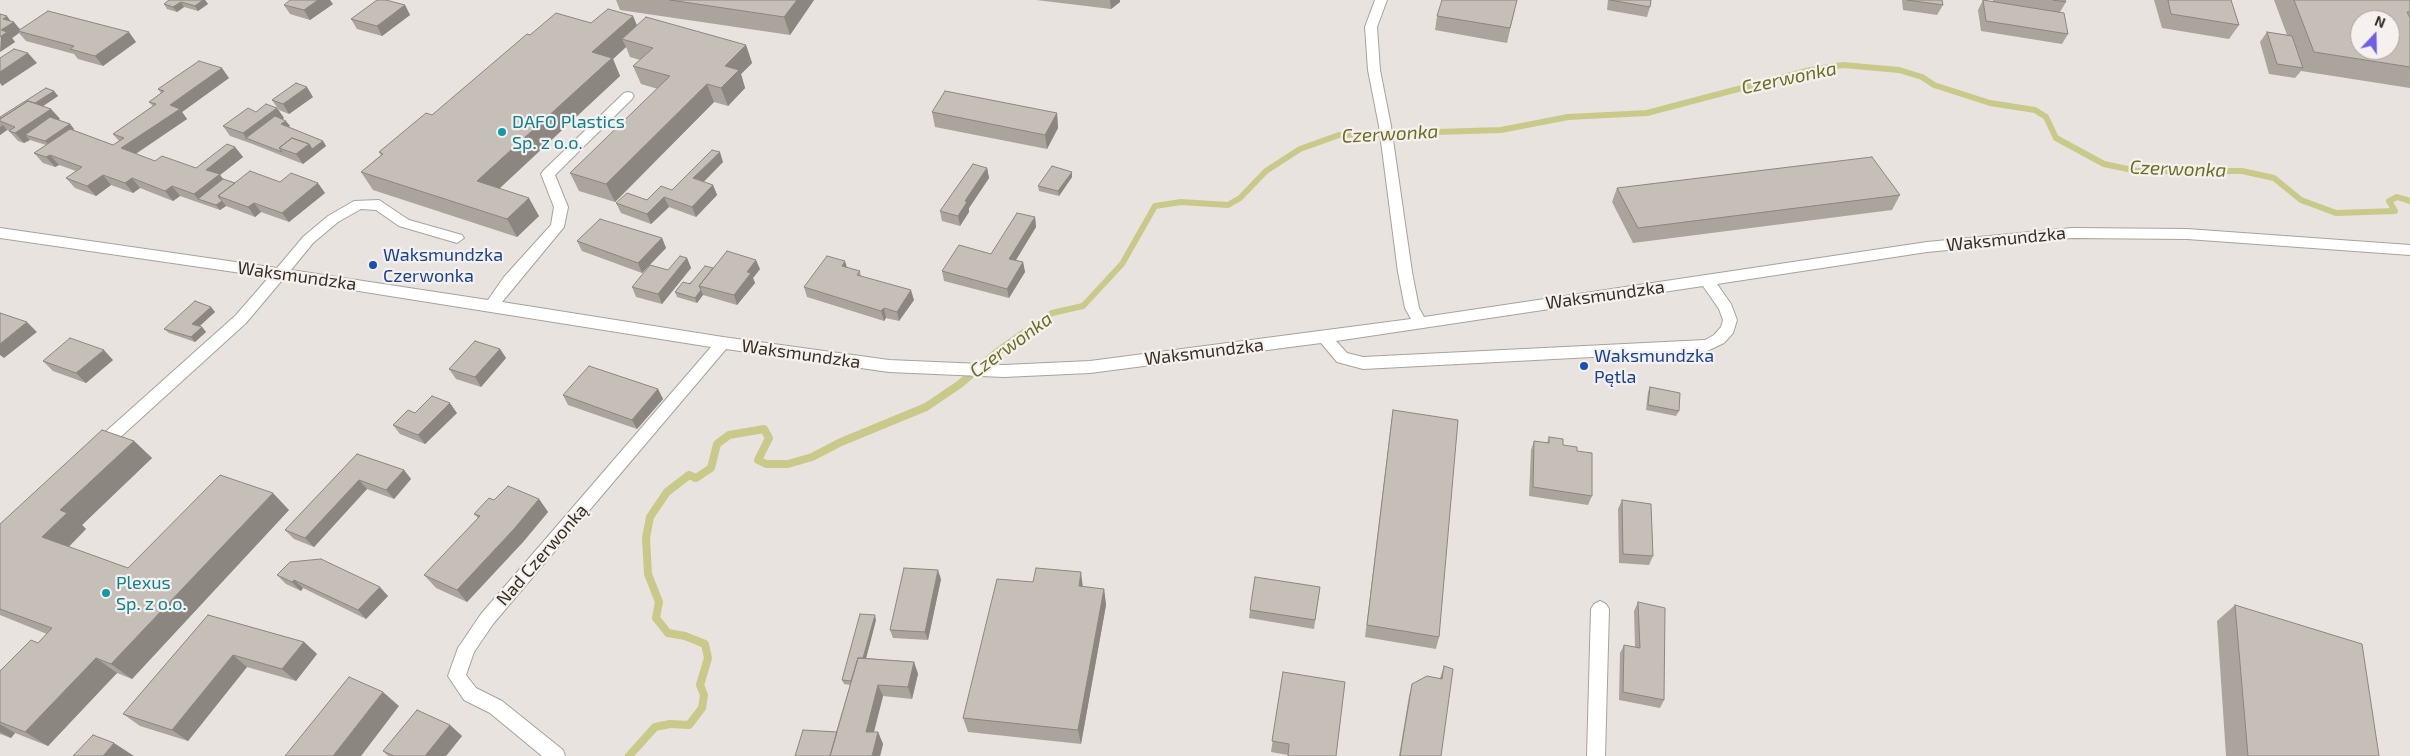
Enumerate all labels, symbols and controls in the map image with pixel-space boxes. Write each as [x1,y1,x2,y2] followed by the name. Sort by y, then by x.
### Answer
[2350,10,2400,60] north arrow
[2372,12,2388,31] text: N
[1739,57,1839,99] water label: Czerwonka
[512,111,625,154] place label: DAFO Plastics Sp. z o.o.
[1341,120,1439,148] water label: Czerwonka
[496,126,508,138] marker: DAFO Plastics Sp. z o.o.
[2129,156,2227,182] water label: Czerwonka
[1945,222,2067,256] street label: Waksmundzka
[383,244,503,286] place label: Waksmundzka Czerwonka
[236,257,358,295] street label: Waksmundzka
[367,259,379,271] marker: Waksmundzka Czerwonka
[1544,276,1666,314] street label: Waksmundzka
[965,307,1057,383] water label: Czerwonka
[1143,334,1265,370] street label: Waksmundzka
[740,335,862,373] street label: Waksmundzka
[1594,345,1714,388] place label: Waksmundzka Pętla
[1578,360,1590,372] marker: Waksmundzka Pętla
[492,500,592,610] street label: Nad Czerwonką
[116,572,187,614] place label: Plexus Sp. z o.o.
[100,587,112,599] marker: Plexus Sp. z o.o.

